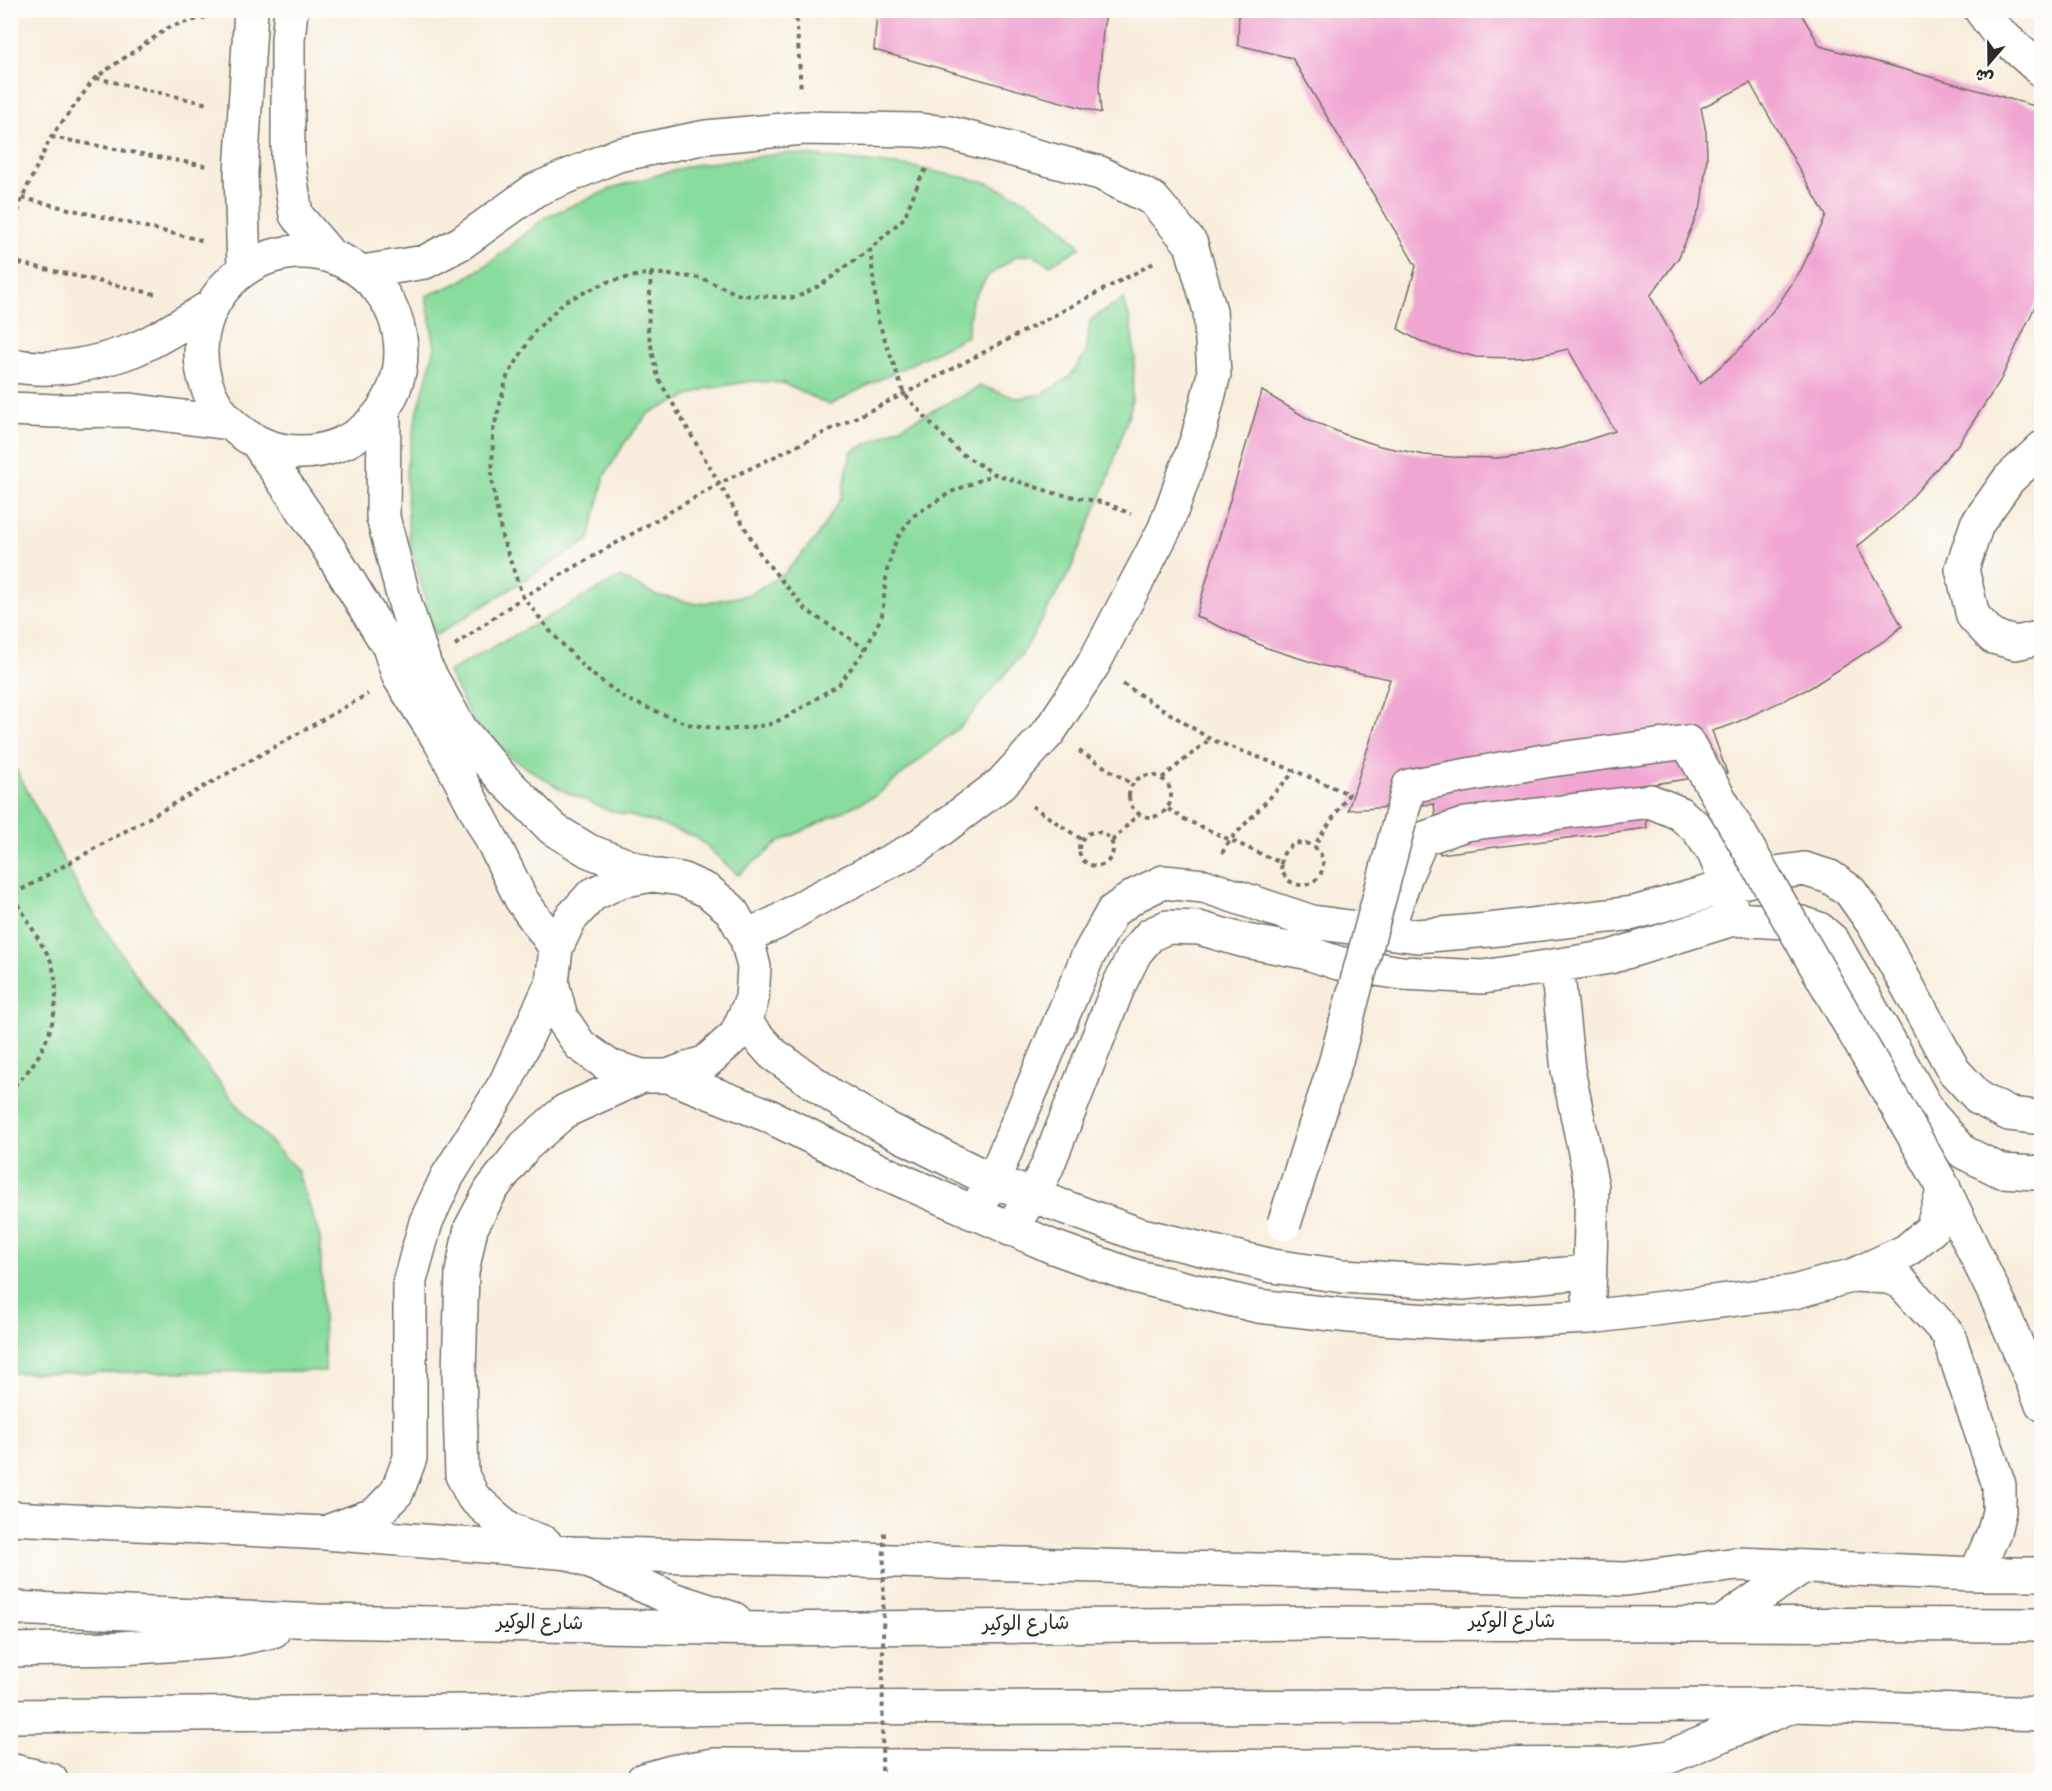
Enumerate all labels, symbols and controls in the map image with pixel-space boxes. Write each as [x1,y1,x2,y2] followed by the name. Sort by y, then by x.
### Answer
[1959,33,2019,93] north arrow
[1974,62,1997,86] text: ش
[1467,1611,1555,1635] street label: شارع الوكير
[494,1612,584,1637] street label: شارع الوكير
[980,1613,1070,1638] street label: شارع الوكير

